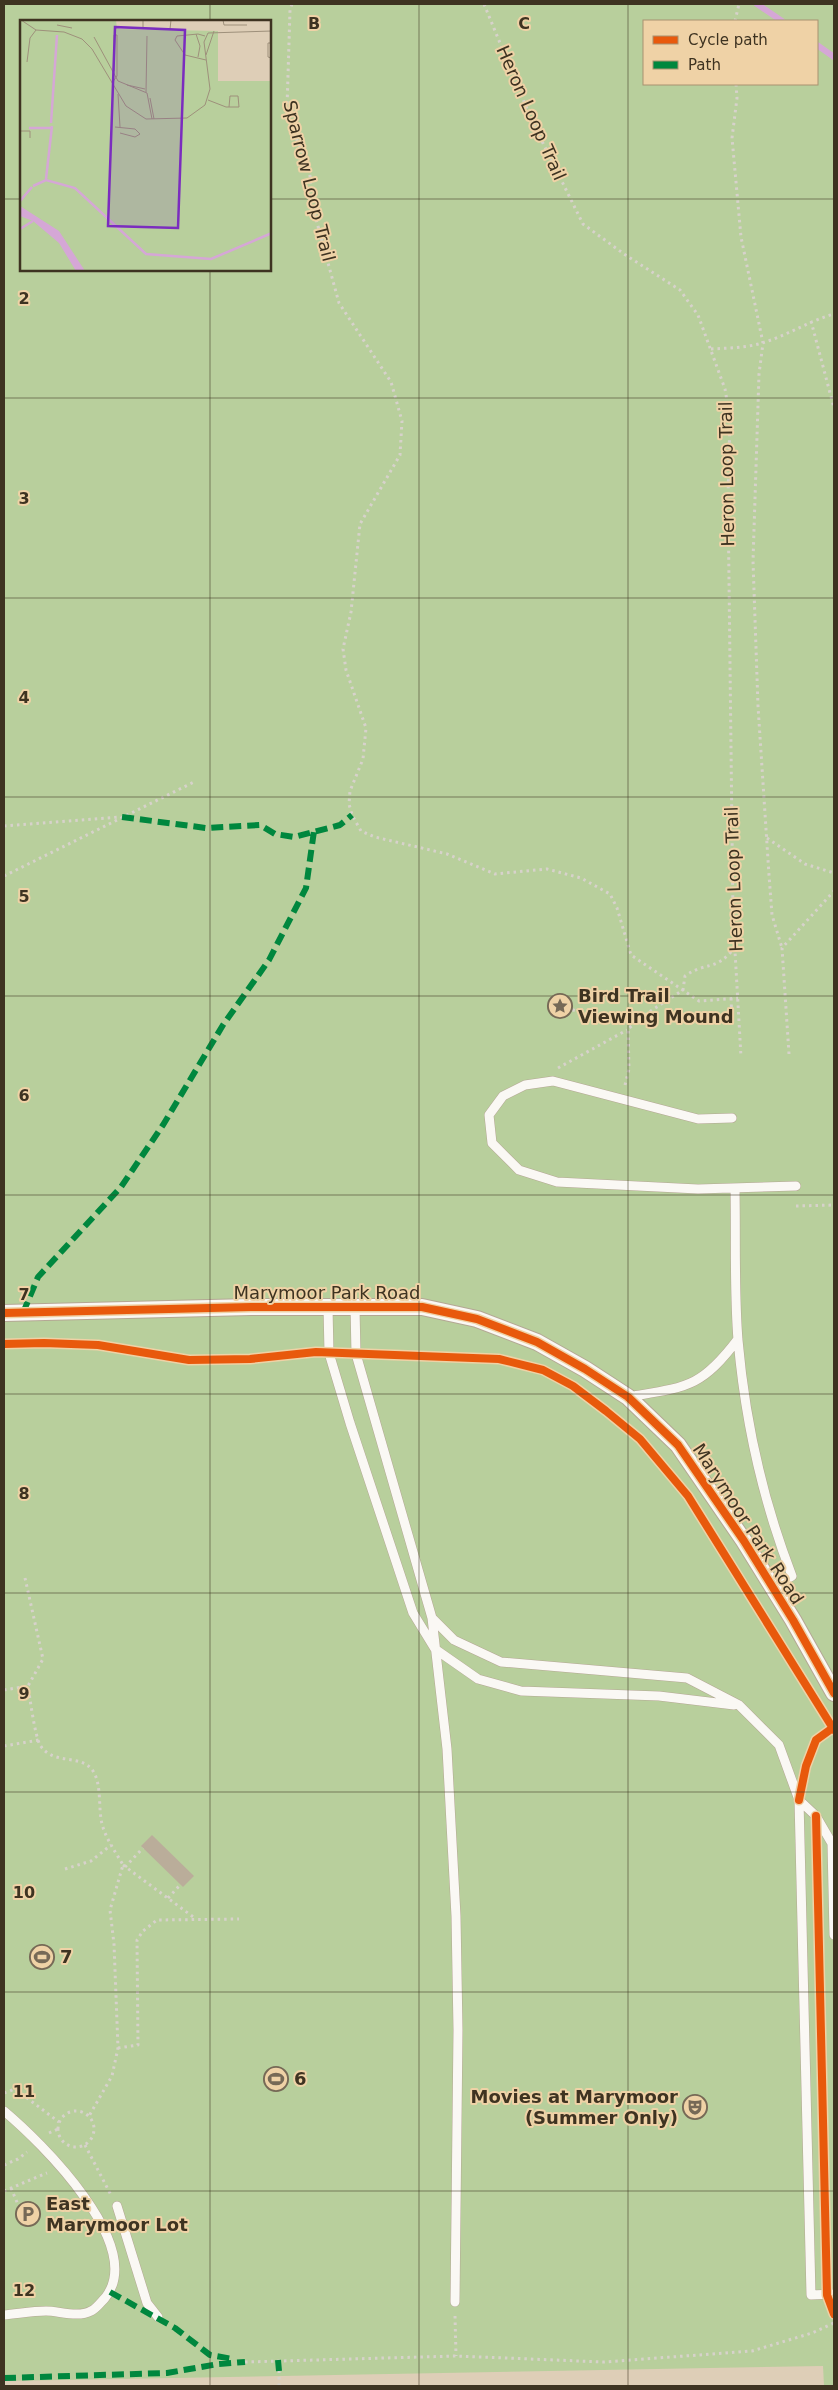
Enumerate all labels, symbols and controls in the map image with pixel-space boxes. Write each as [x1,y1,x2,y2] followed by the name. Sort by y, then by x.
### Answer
[308,14,320,33] text: B
[518,14,530,33] text: C
[20,20,271,271] inset map
[643,20,818,85] legend
[688,31,768,49] text: Cycle path
[492,42,571,183] street label: Heron Loop Trail
[688,56,721,74] text: Path
[279,98,340,264] street label: Sparrow Loop Trail
[18,289,30,308] text: 2
[715,401,738,547] street label: Heron Loop Trail
[18,489,30,508] text: 3
[18,688,30,707] text: 4
[720,806,747,952] street label: Heron Loop Trail
[18,887,30,906] text: 5
[578,985,734,1027] place label: Bird Trail Viewing Mound
[547,993,573,1019] place icon: Bird Trail Viewing Mound
[18,1086,30,1105] text: 6
[233,1282,421,1303] street label: Marymoor Park Road
[18,1285,30,1304] text: 7
[689,1440,808,1608] street label: Marymoor Park Road
[18,1484,30,1503] text: 8
[18,1684,30,1703] text: 9
[13,1883,35,1902] text: 10
[29,1944,55,1970] sports icon: 7
[60,1946,73,1967] place label: 7
[263,2066,289,2092] sports icon: 6
[294,2068,307,2089] place label: 6
[13,2082,35,2101] text: 11
[471,2086,678,2128] place label: Movies at Marymoor (Summer Only)
[682,2094,708,2120] theatre icon: Movies at Marymoor (Summer Only)
[46,2193,188,2235] place label: East Marymoor Lot
[15,2201,41,2227] parking icon: East Marymoor Lot
[13,2281,35,2300] text: 12

